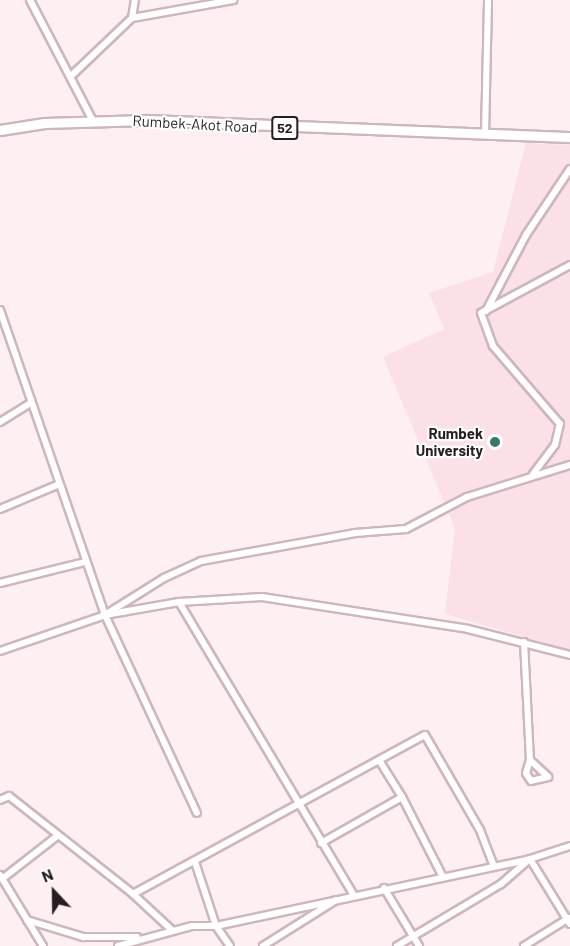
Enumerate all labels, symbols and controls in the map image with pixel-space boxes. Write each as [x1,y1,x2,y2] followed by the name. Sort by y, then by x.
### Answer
[132,112,258,136] street label: Rumbek-Akot Road
[270,117,300,139] road number: 52
[416,424,483,459] place label: Rumbek University
[488,435,502,449] marker: Rumbek University
[24,862,84,922] north arrow
[39,864,56,886] text: N

